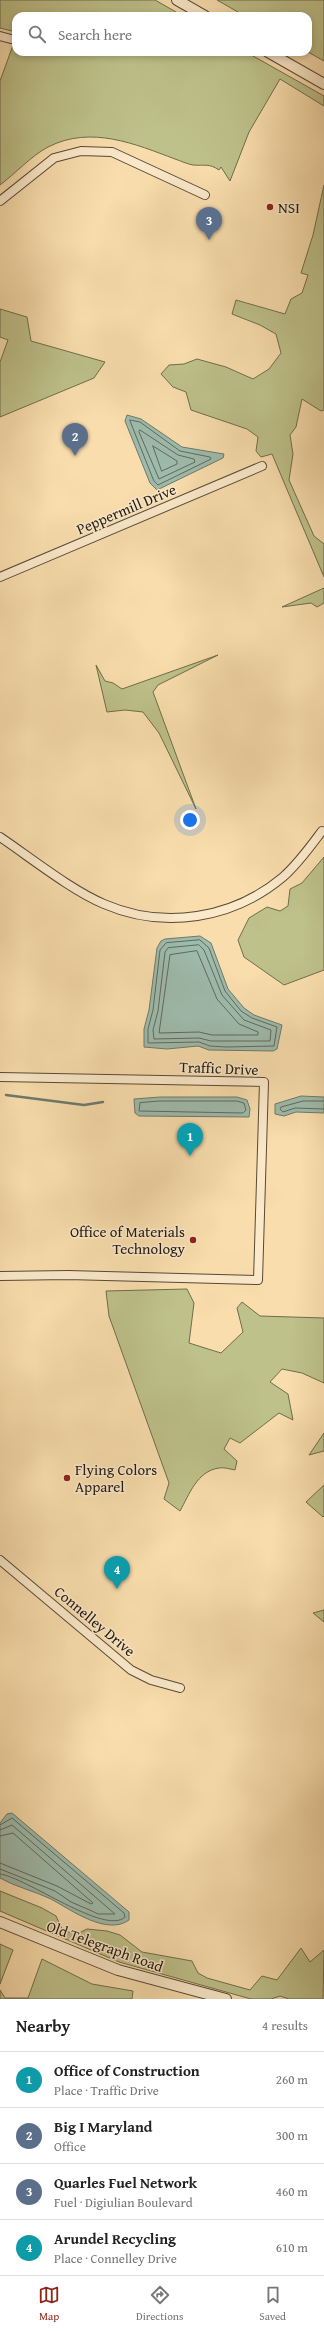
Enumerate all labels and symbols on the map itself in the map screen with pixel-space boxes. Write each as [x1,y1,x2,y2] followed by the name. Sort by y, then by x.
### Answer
[278,197,300,218] place label: NSI
[265,202,275,212] marker: NSI
[196,207,222,240] pin: 3
[62,423,88,456] pin: 2
[73,479,179,539] street label: Peppermill Drive
[180,810,200,830] your location
[179,1056,259,1080] street label: Traffic Drive
[177,1123,203,1156] pin: 1
[70,1221,186,1259] place label: Office of Materials Technology
[188,1235,198,1245] marker: Office of Materials Technology
[75,1459,157,1497] place label: Flying Colors Apparel
[62,1473,72,1483] marker: Flying Colors Apparel
[104,1556,130,1589] pin: 4
[50,1581,140,1661] street label: Connelley Drive
[44,1915,166,1977] street label: Old Telegraph Road

